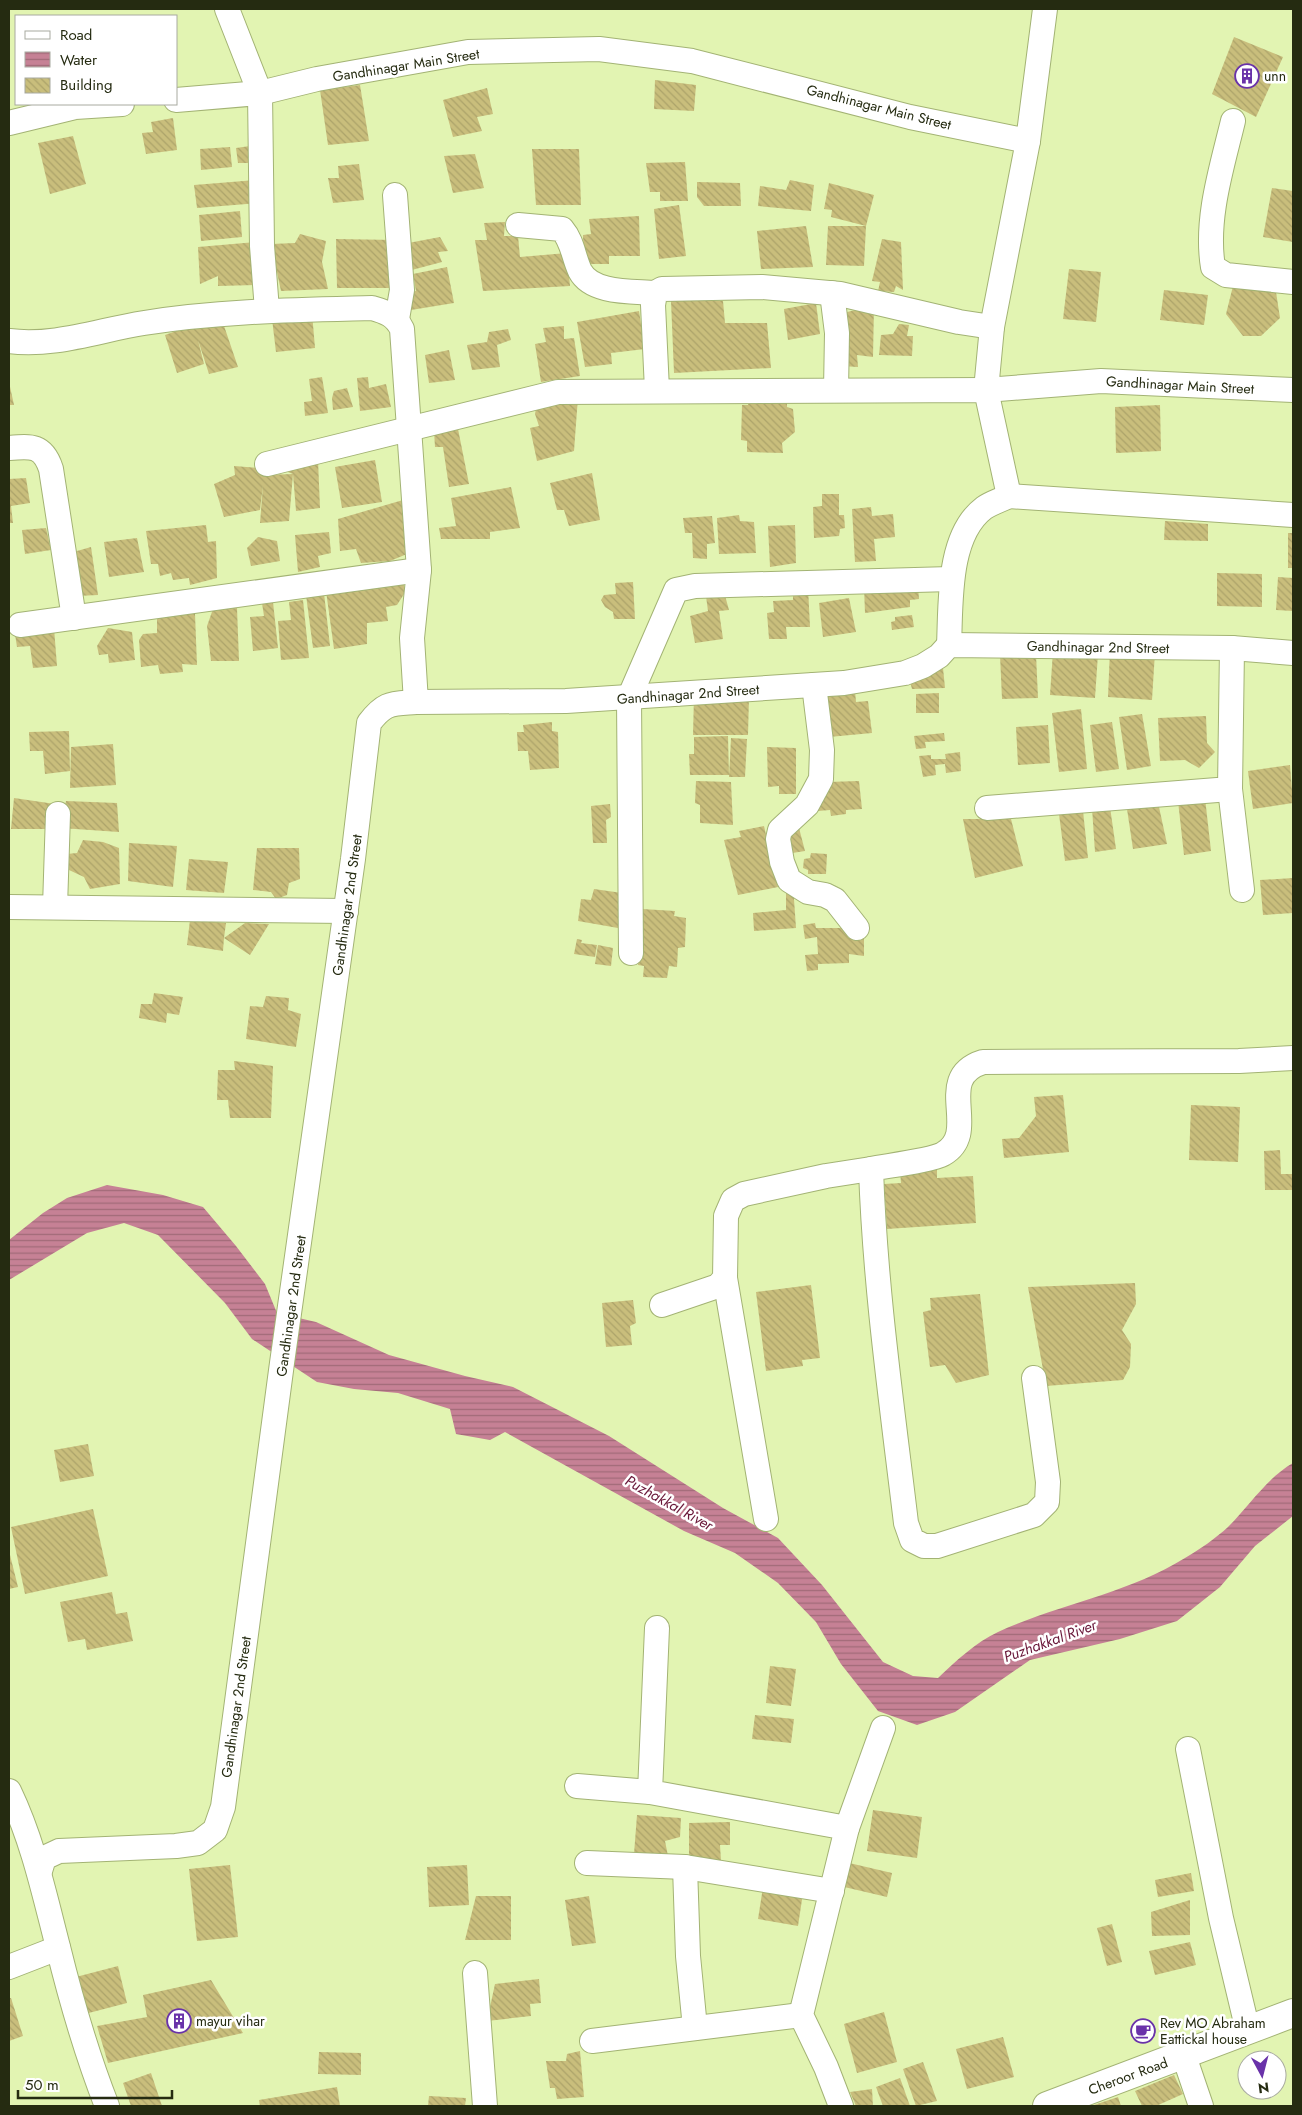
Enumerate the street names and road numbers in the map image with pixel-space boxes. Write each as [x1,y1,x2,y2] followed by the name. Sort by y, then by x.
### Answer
[331,43,481,86] street label: Gandhinagar Main Street
[805,79,954,135] street label: Gandhinagar Main Street
[1105,371,1255,399] street label: Gandhinagar Main Street
[1027,636,1170,658] street label: Gandhinagar 2nd Street
[616,679,760,709] street label: Gandhinagar 2nd Street
[327,832,367,977] street label: Gandhinagar 2nd Street
[271,1233,311,1378] street label: Gandhinagar 2nd Street
[216,1634,256,1779] street label: Gandhinagar 2nd Street
[1085,2052,1171,2100] street label: Cheroor Road

